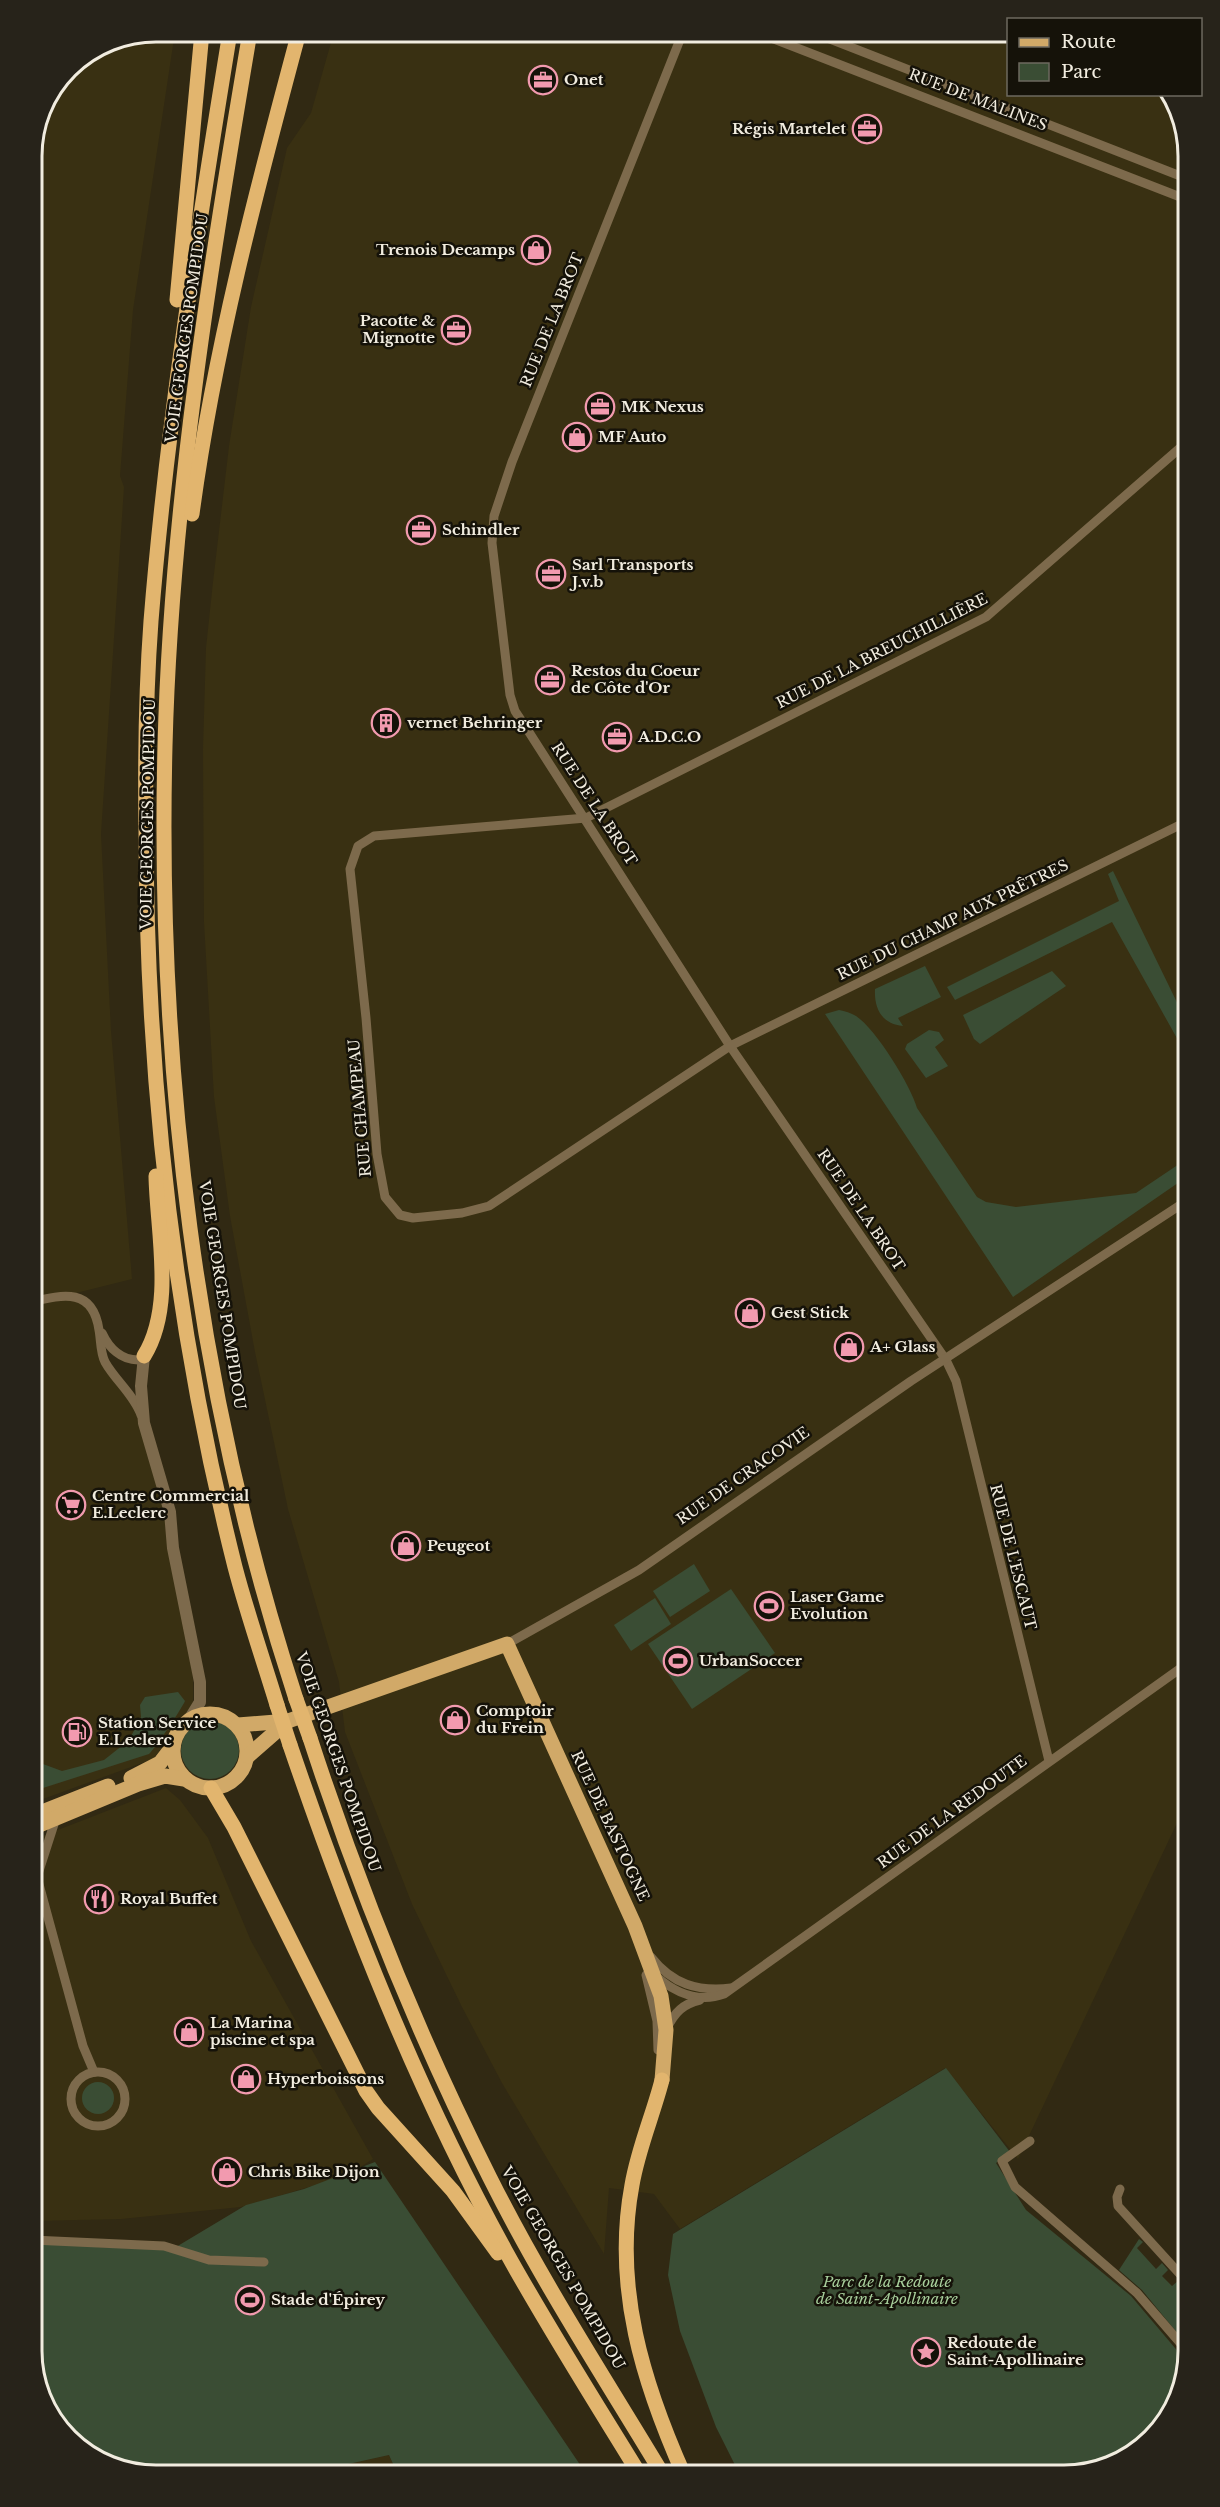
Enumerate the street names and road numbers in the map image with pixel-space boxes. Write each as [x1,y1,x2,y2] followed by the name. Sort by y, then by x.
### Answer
[906,64,1050,135] street label: RUE DE MALINES
[161,212,212,445] street label: VOIE GEORGES POMPIDOU
[516,250,587,390] street label: RUE DE LA BROT
[773,589,991,712] street label: RUE DE LA BREUCHILLIÈRE
[136,698,159,931] street label: VOIE GEORGES POMPIDOU
[547,739,641,869] street label: RUE DE LA BROT
[834,855,1072,984] street label: RUE DU CHAMP AUX PRÊTRES
[344,1038,375,1178] street label: RUE CHAMPEAU
[814,1145,909,1274] street label: RUE DE LA BROT
[195,1178,250,1411] street label: VOIE GEORGES POMPIDOU
[673,1423,813,1529] street label: RUE DE CRACOVIE
[986,1482,1041,1632] street label: RUE DE L'ESCAUT
[291,1648,385,1874] street label: VOIE GEORGES POMPIDOU
[567,1747,654,1904] street label: RUE DE BASTOGNE
[873,1751,1030,1872] street label: RUE DE LA REDOUTE
[497,2162,630,2373] street label: VOIE GEORGES POMPIDOU

